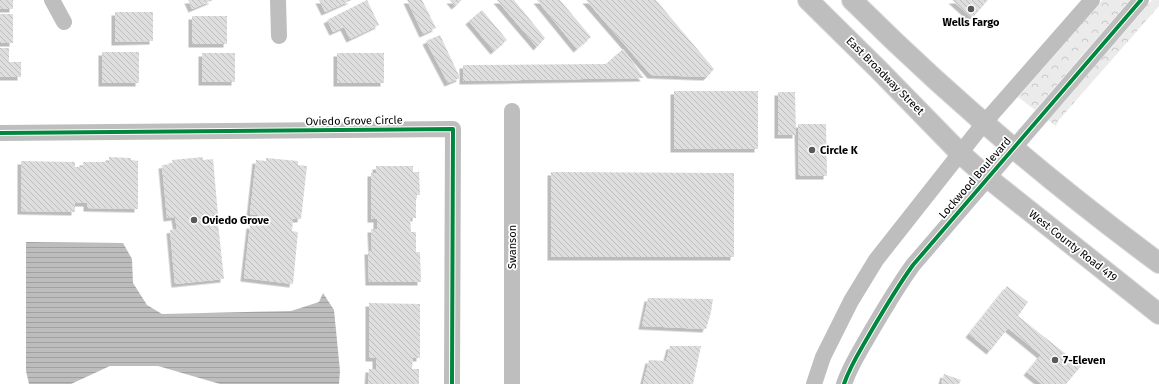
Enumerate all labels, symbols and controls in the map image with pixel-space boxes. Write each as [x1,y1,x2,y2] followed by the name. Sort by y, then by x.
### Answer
[966,4,976,14] marker: Wells Fargo
[943,16,1000,29] place label: Wells Fargo
[843,34,927,118] street label: East Broadway Street
[305,114,403,128] street label: Oviedo Grove Circle
[936,135,1014,221] street label: Lockwood Boulevard
[820,144,859,157] place label: Circle K
[807,145,817,155] marker: Circle K
[1026,207,1120,285] street label: West County Road 419
[202,214,269,227] place label: Oviedo Grove
[189,215,199,225] marker: Oviedo Grove
[506,225,519,269] street label: Swanson
[1063,354,1105,367] place label: 7-Eleven
[1050,355,1060,365] marker: 7-Eleven

